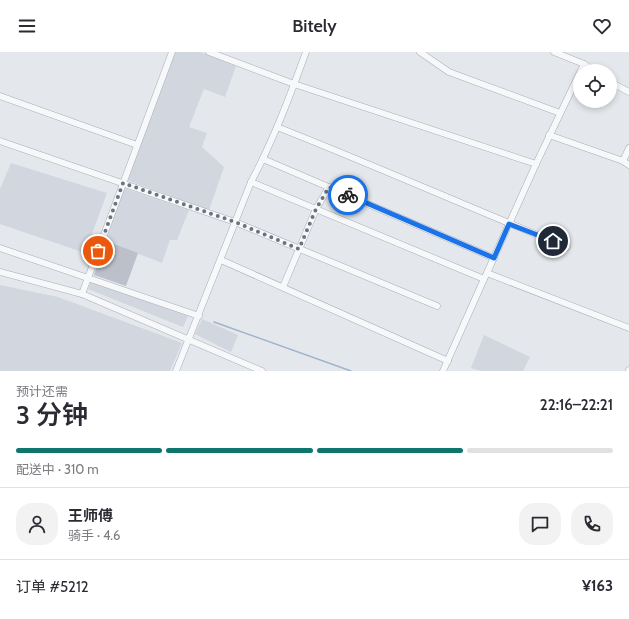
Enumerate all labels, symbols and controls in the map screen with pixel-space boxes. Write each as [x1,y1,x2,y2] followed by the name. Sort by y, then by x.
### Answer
[16,15,38,37] icon: menu
[292,15,337,37] text: Bitely
[591,15,613,37] icon: heart
[573,64,617,108] map controls
[573,64,617,108] button: locate
[328,175,368,215] courier
[337,184,359,206] icon: bike
[536,224,570,258] pin
[542,230,564,252] icon: home
[81,234,115,268] pin
[87,240,109,262] icon: bag
[16,383,68,399] text: 预计还需
[540,396,613,414] text: 22:16–22:21
[16,399,88,431] text: 3 分钟
[16,461,99,477] text: 配送中 · 310 m
[16,503,58,545] button: person
[519,503,561,545] button: chat
[571,503,613,545] button: phone
[68,507,113,525] text: 王师傅
[68,527,120,543] text: 骑手 · 4.6
[582,577,613,595] text: ¥163
[16,578,89,596] text: 订单 #5212

